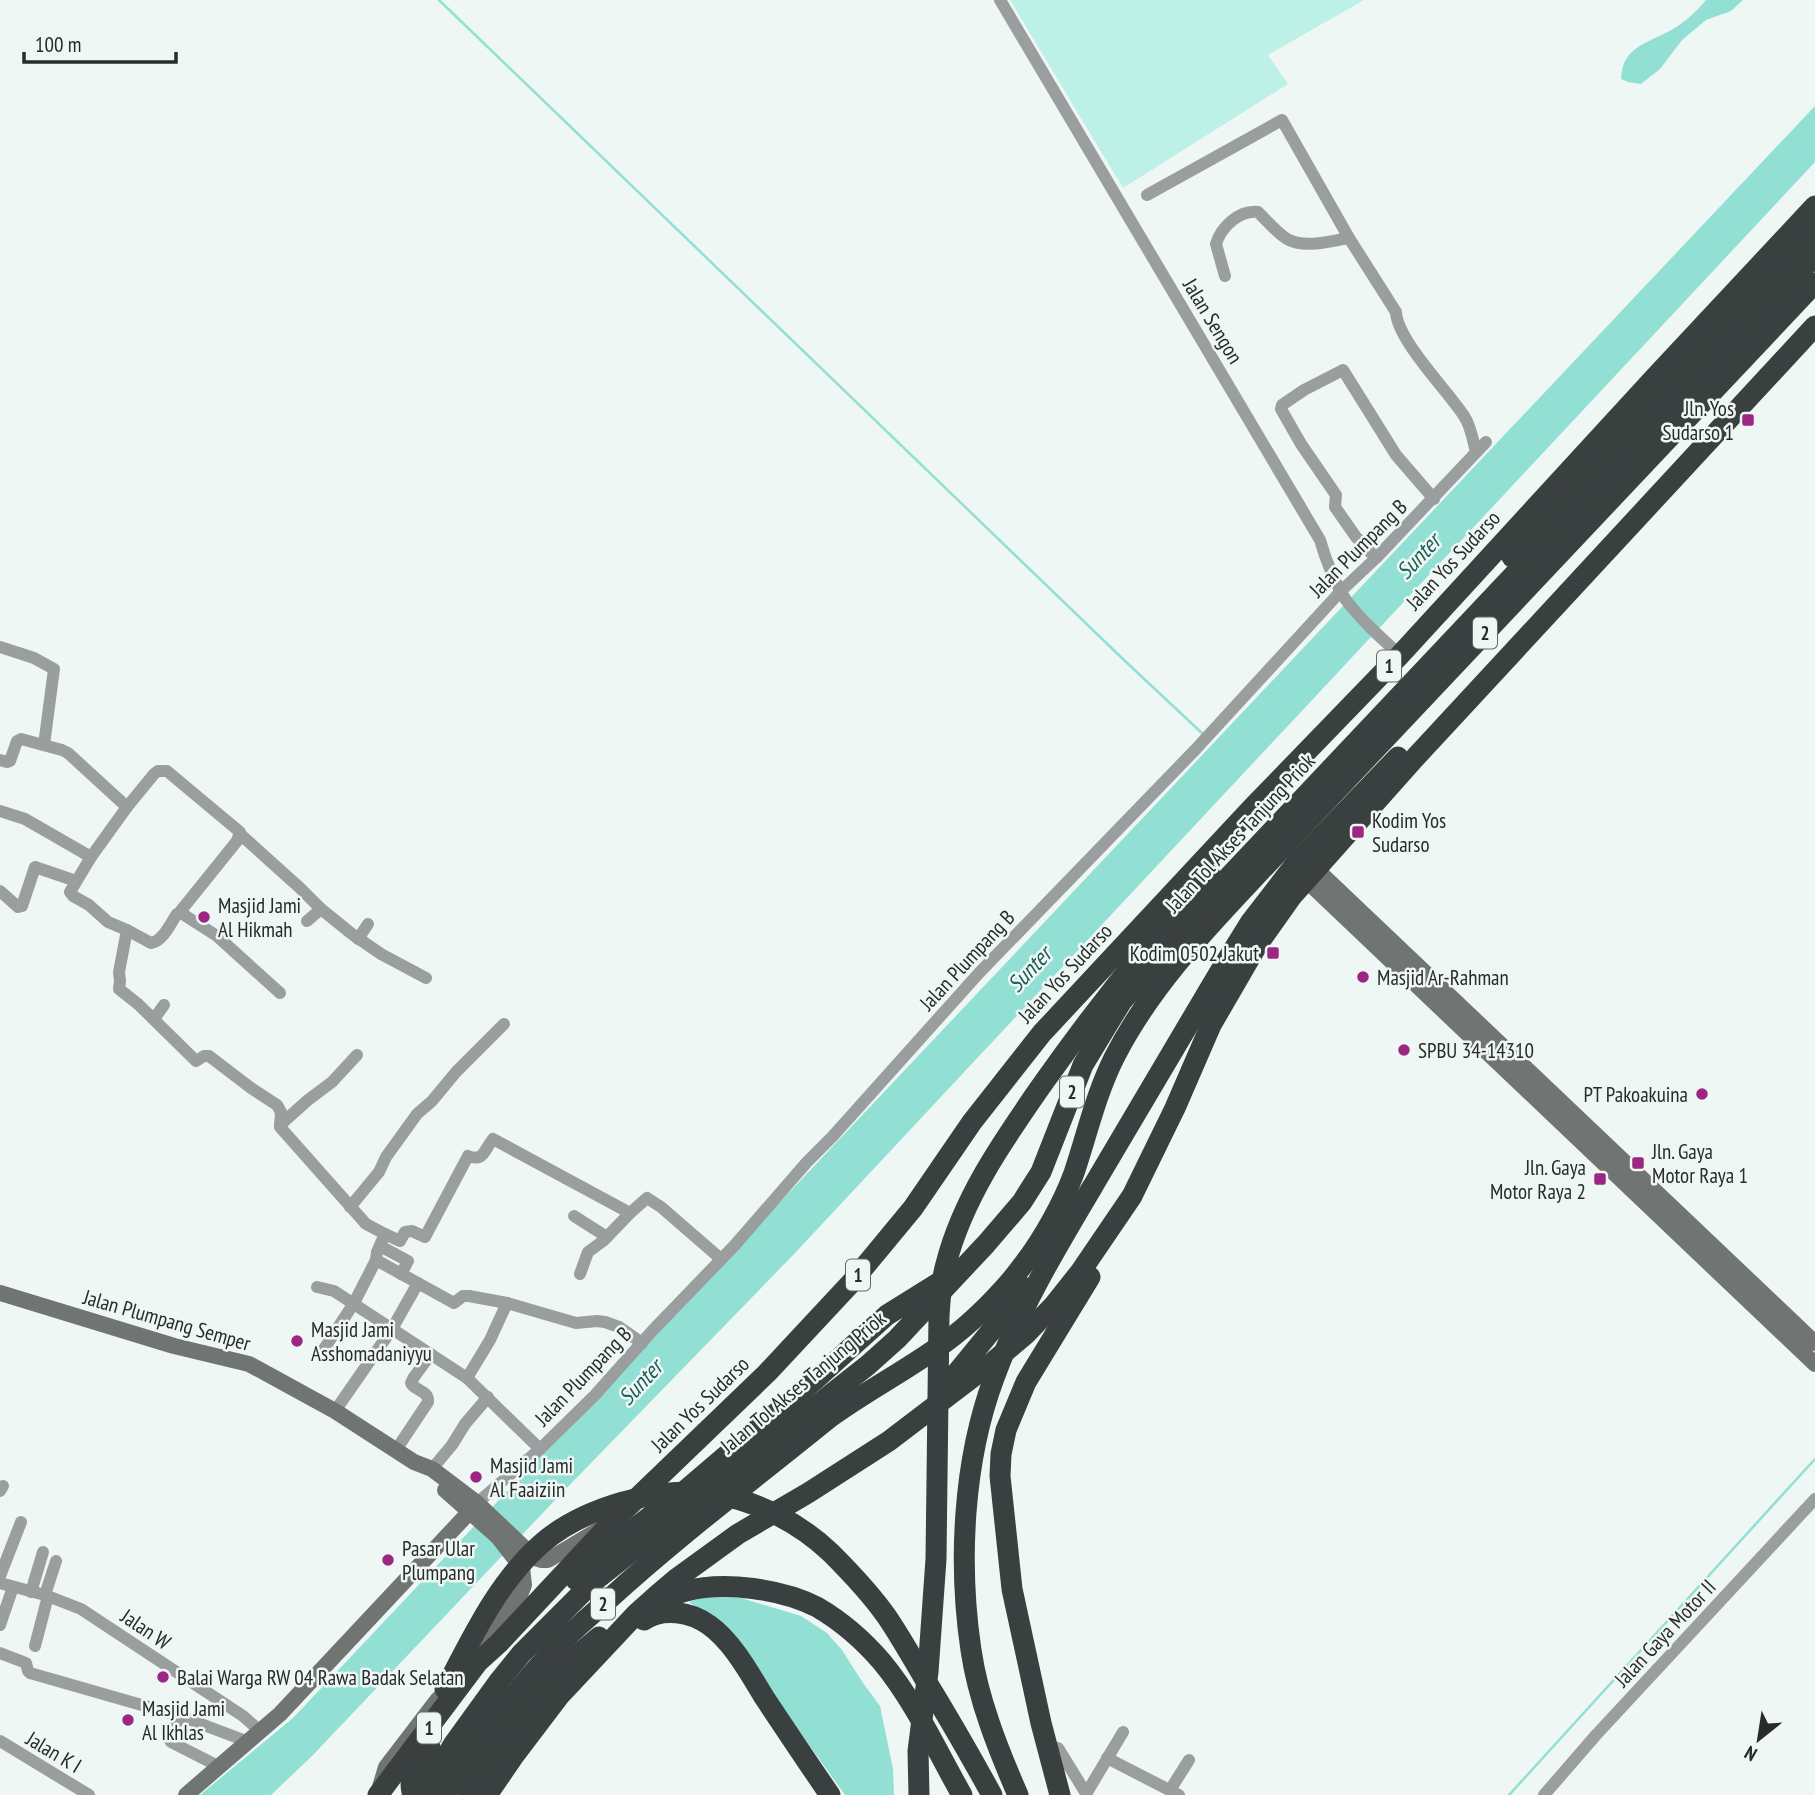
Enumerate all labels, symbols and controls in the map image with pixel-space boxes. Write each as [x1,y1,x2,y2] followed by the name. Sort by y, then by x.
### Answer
[24,21,177,65] scale bar
[35,31,81,58] text: 100 m
[1177,273,1249,369] street label: Jalan Sengon
[1663,395,1734,446] place label: Jln. Yos Sudarso 1
[1740,412,1756,428] marker: Jln. Yos Sudarso 1
[1303,493,1413,603] street label: Jalan Plumpang B
[1399,505,1506,616] street label: Jalan Yos Sudarso
[1390,524,1449,585] water label: Sunter
[1473,618,1497,648] road number: 2
[1377,650,1401,681] road number: 1
[1159,748,1321,919] street label: Jalan Tol Akses Tanjung Priok
[1372,807,1446,858] place label: Kodim Yos Sudarso
[1350,824,1366,840] marker: Kodim Yos Sudarso
[218,892,301,943] place label: Masjid Jami Al Hikmah
[913,904,1020,1017] street label: Jalan Plumpang B
[196,909,212,925] marker: Masjid Jami Al Hikmah
[1011,918,1118,1029] street label: Jalan Yos Sudarso
[1001,937,1060,998] water label: Sunter
[1130,940,1259,967] place label: Kodim 0502 Jakut
[1265,945,1281,961] marker: Kodim 0502 Jakut
[1377,964,1509,991] place label: Masjid Ar-Rahman
[1355,969,1371,985] marker: Masjid Ar-Rahman
[1418,1037,1534,1064] place label: SPBU 34-14310
[1396,1042,1412,1058] marker: SPBU 34-14310
[1060,1076,1084,1108] road number: 2
[1583,1081,1688,1108] place label: PT Pakoakuina
[1694,1086,1710,1102] marker: PT Pakoakuina
[1651,1138,1748,1189] place label: Jln. Gaya Motor Raya 1
[1490,1154,1586,1205] place label: Jln. Gaya Motor Raya 2
[1630,1155,1646,1171] marker: Jln. Gaya Motor Raya 1
[1592,1171,1608,1187] marker: Jln. Gaya Motor Raya 2
[846,1260,870,1290] road number: 1
[79,1283,254,1357] street label: Jalan Plumpang Semper
[714,1305,891,1460] street label: Jalan Tol Akses Tanjung Priok
[311,1316,432,1367] place label: Masjid Jami Asshomadaniyyu
[528,1321,637,1432] street label: Jalan Plumpang B
[289,1333,305,1349] marker: Masjid Jami Asshomadaniyyu
[612,1350,671,1411] water label: Sunter
[645,1350,755,1458] street label: Jalan Yos Sudarso
[490,1452,573,1503] place label: Masjid Jami Al Faaiziin
[468,1469,484,1485] marker: Masjid Jami Al Faaiziin
[402,1535,475,1586] place label: Pasar Ular Plumpang
[380,1552,396,1568] marker: Pasar Ular Plumpang
[1608,1574,1722,1693] street label: Jalan Gaya Motor II
[591,1588,615,1620] road number: 2
[115,1602,176,1655] street label: Jalan W
[177,1664,464,1691] place label: Balai Warga RW 04 Rawa Badak Selatan
[155,1669,171,1685] marker: Balai Warga RW 04 Rawa Badak Selatan
[142,1695,225,1746] place label: Masjid Jami Al Ikhlas
[1724,1704,1794,1774] north arrow
[120,1712,136,1728] marker: Masjid Jami Al Ikhlas
[417,1712,441,1744] road number: 1
[21,1725,87,1779] street label: Jalan K I
[1740,1741,1761,1767] text: N

